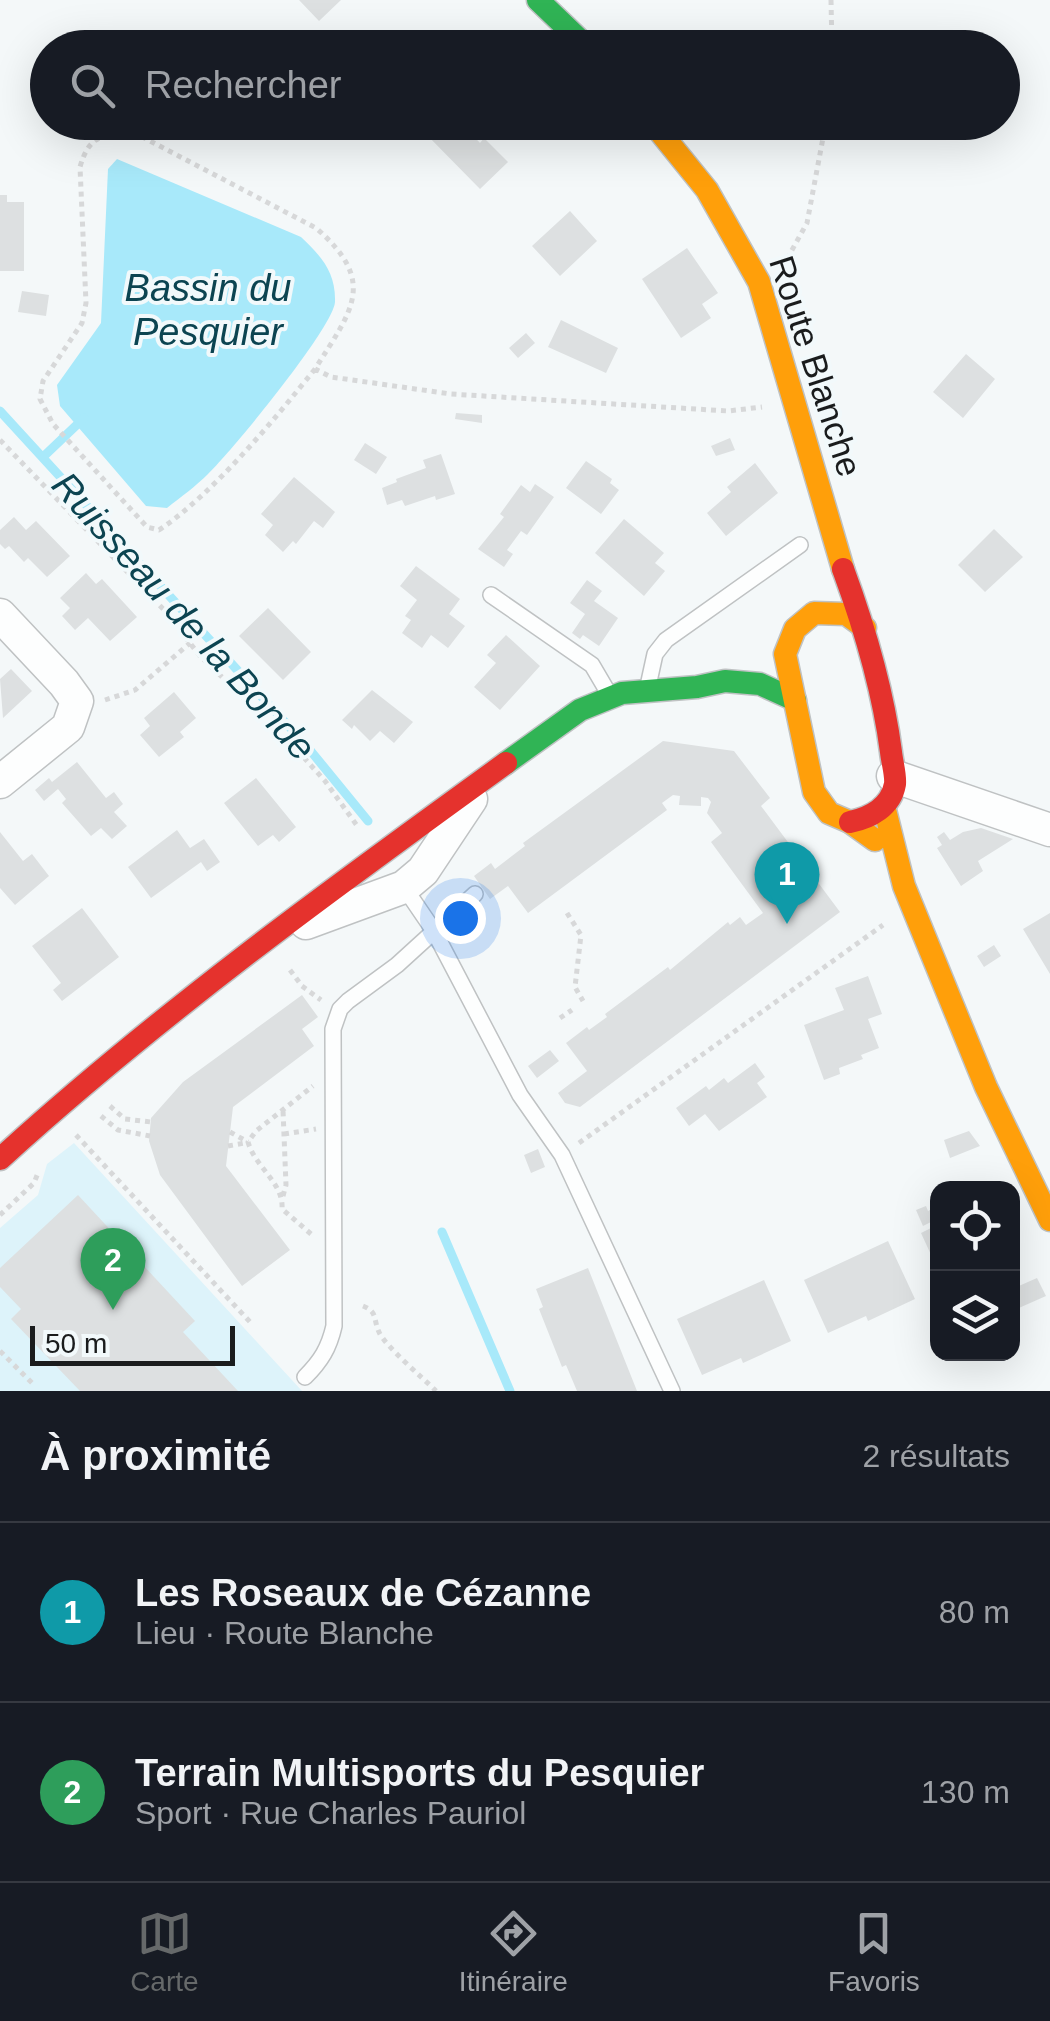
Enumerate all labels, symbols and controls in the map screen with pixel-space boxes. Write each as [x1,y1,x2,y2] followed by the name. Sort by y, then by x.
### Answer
[30,30,1020,140] search box
[65,58,120,113] icon: search
[145,64,341,106] text: Rechercher
[762,251,870,481] street label: Route Blanche
[125,267,291,353] water label: Bassin du Pesquier
[44,464,324,768] water label: Ruisseau de la Bonde
[754,842,820,924] pin: 1
[435,893,486,944] your location
[930,1181,1020,1361] map controls
[930,1181,1020,1271] button: locate
[80,1228,146,1310] pin: 2
[930,1271,1020,1361] button: layers
[30,1321,235,1366] scale bar
[45,1328,107,1359] text: 50 m
[40,1432,271,1479] text: À proximité
[862,1438,1010,1474] text: 2 résultats
[135,1572,591,1614] text: Les Roseaux de Cézanne
[64,1594,81,1630] text: 1
[939,1594,1010,1630] text: 80 m
[135,1615,434,1651] text: Lieu · Route Blanche
[135,1752,704,1794] text: Terrain Multisports du Pesquier
[64,1774,81,1810] text: 2
[921,1774,1010,1810] text: 130 m
[135,1795,526,1831] text: Sport · Rue Charles Pauriol
[130,1906,199,1998] tab: Carte
[459,1906,568,1998] tab: Itinéraire
[828,1906,920,1998] tab: Favoris

